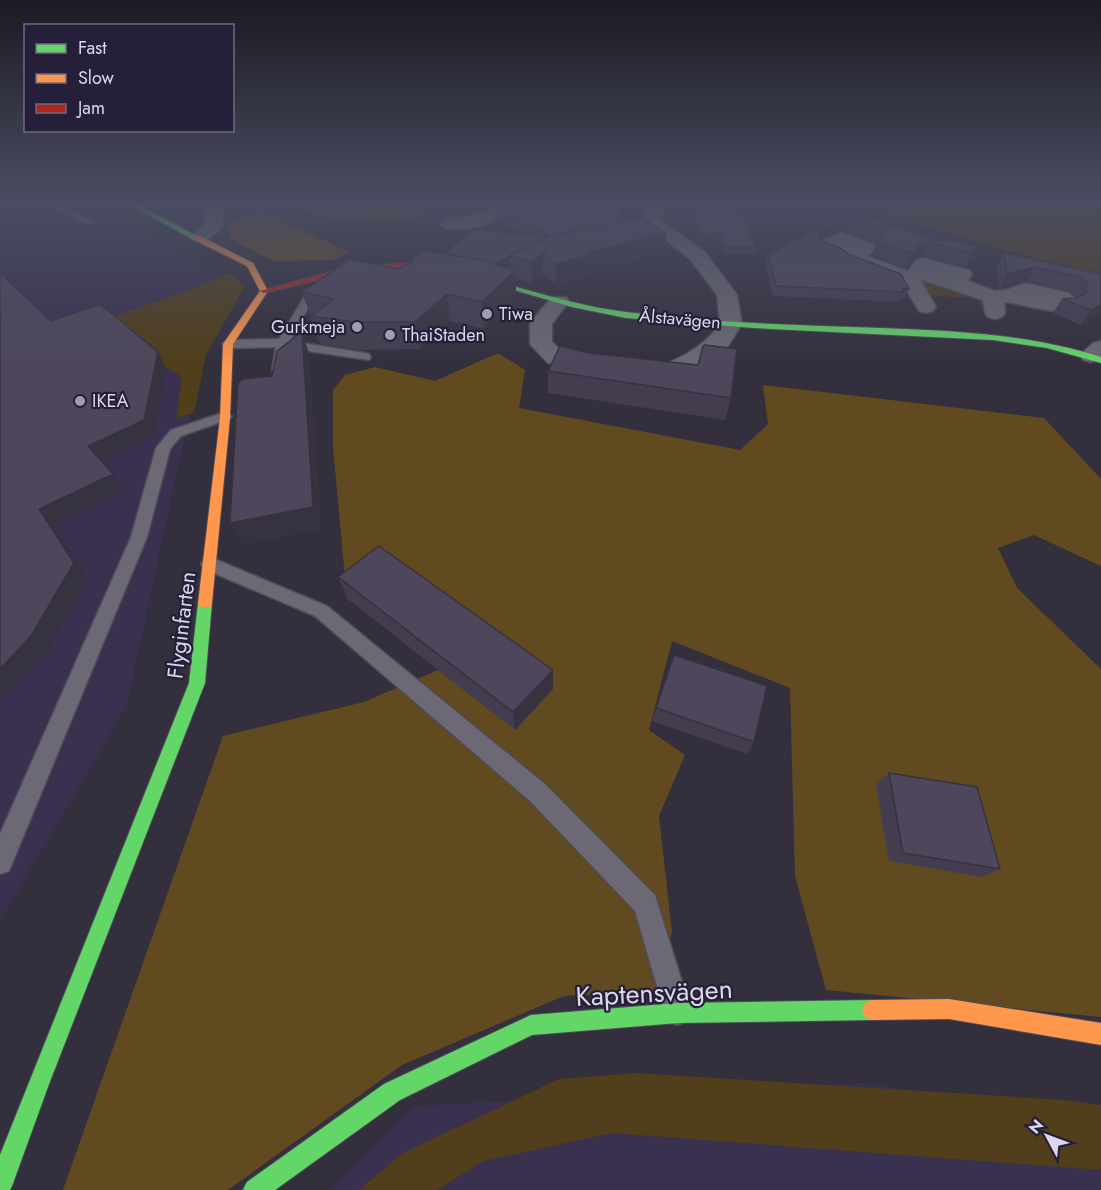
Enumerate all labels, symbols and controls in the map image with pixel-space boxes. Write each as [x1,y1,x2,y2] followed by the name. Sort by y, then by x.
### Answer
[24,24,234,132] legend
[78,35,107,61] text: Fast
[78,65,115,91] text: Slow
[76,95,105,121] text: Jam
[499,301,533,327] place label: Tiwa
[638,302,722,336] street label: Ålstavägen
[480,307,494,321] marker: Tiwa
[271,314,345,340] place label: Gurkmeja
[350,320,364,334] marker: Gurkmeja
[402,322,485,348] place label: ThaiStaden
[383,328,397,342] marker: ThaiStaden
[92,388,128,414] place label: IKEA
[73,394,87,408] marker: IKEA
[159,570,203,680] street label: Flyginfarten
[574,969,734,1016] street label: Kaptensvägen
[1017,1106,1077,1166] north arrow
[1023,1114,1049,1139] text: N

